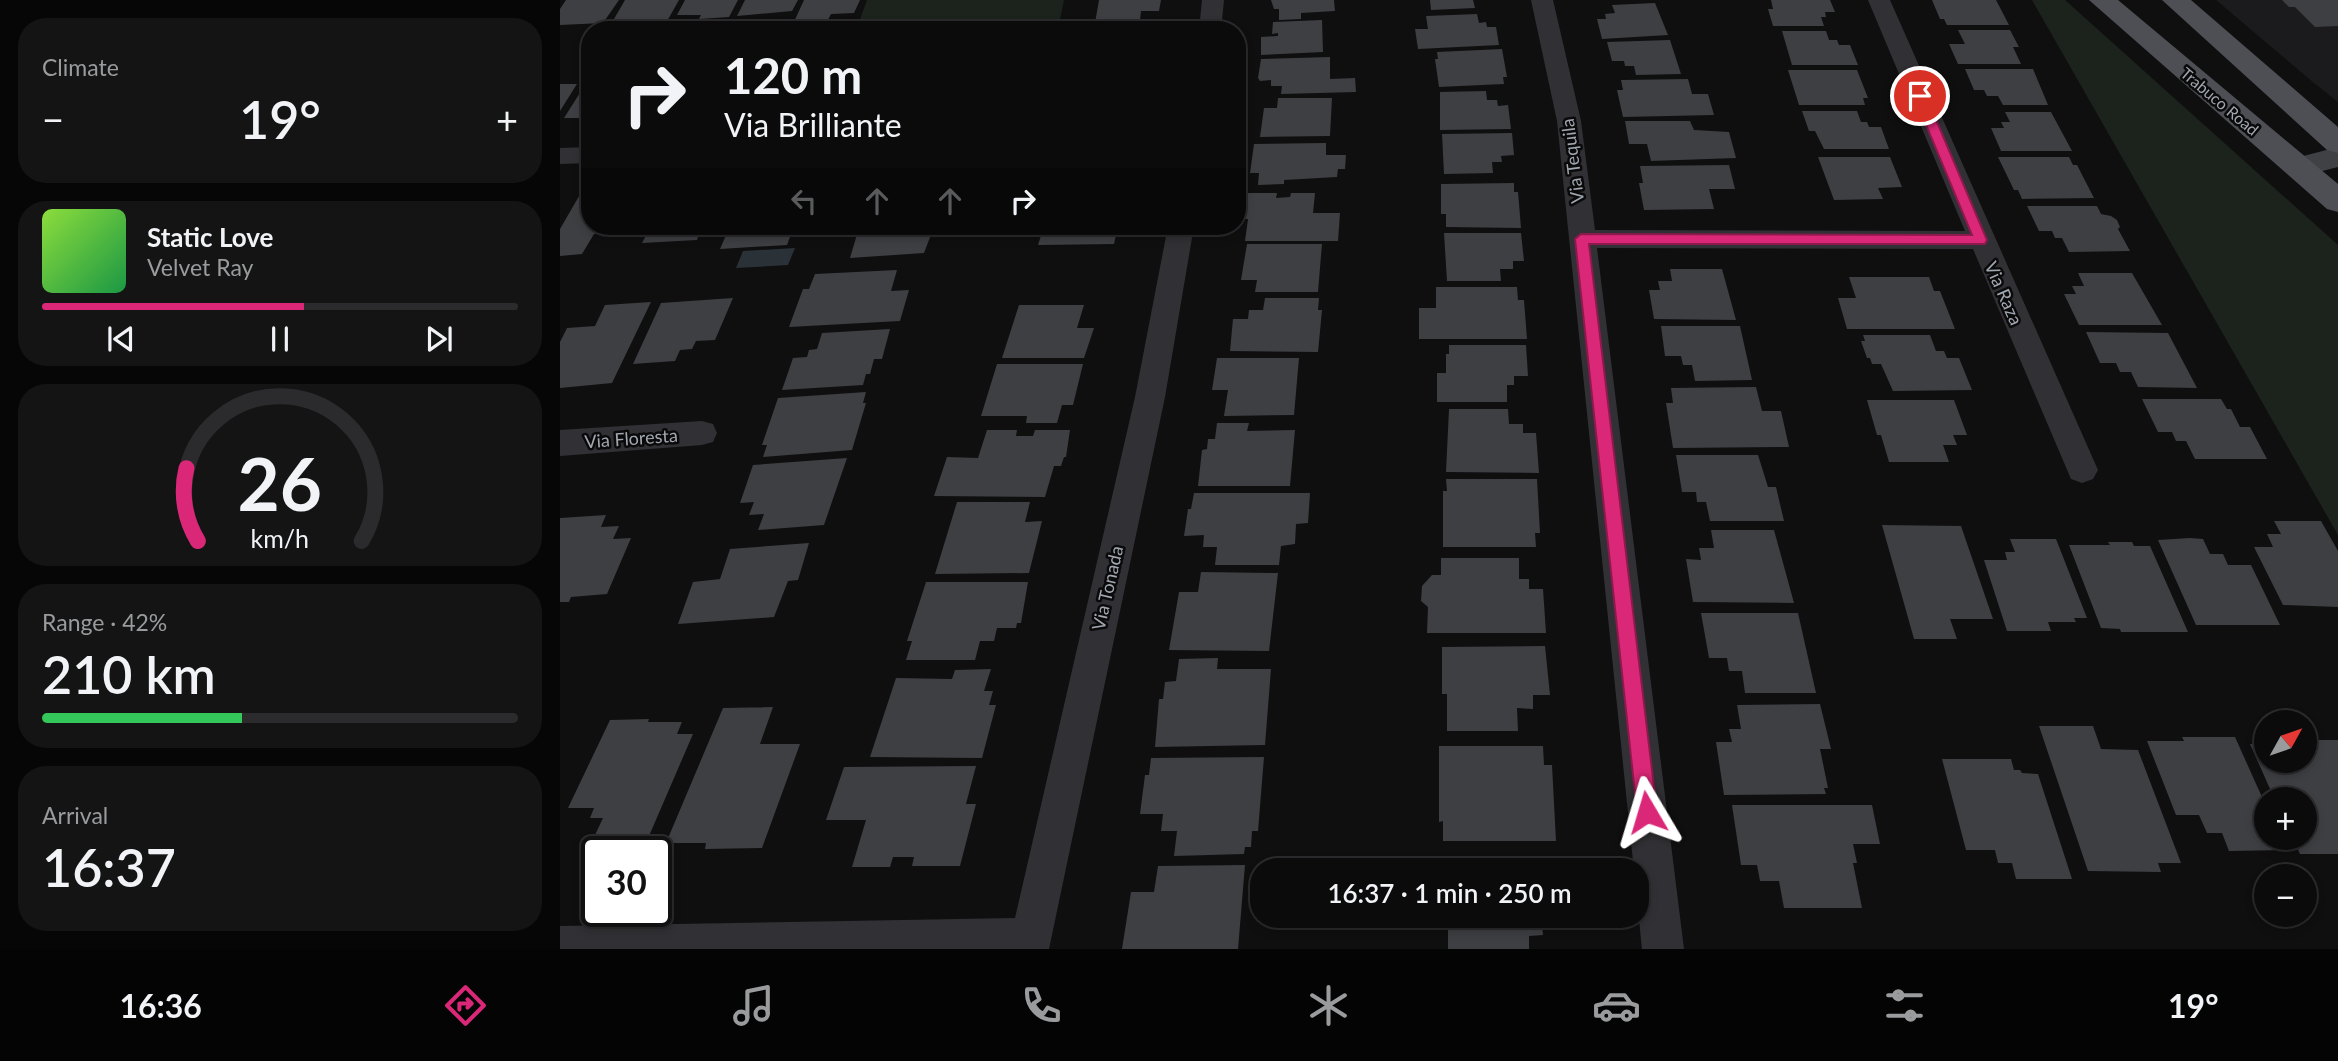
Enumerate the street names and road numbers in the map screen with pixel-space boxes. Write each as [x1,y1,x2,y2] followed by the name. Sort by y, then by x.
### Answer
[2177,63,2263,139] street label: Trabuco Road
[1556,117,1588,205] street label: Via Tequila
[1980,258,2028,328] street label: Via Raza
[584,424,678,452] street label: Via Floresta
[1087,544,1127,632] street label: Via Tonada

